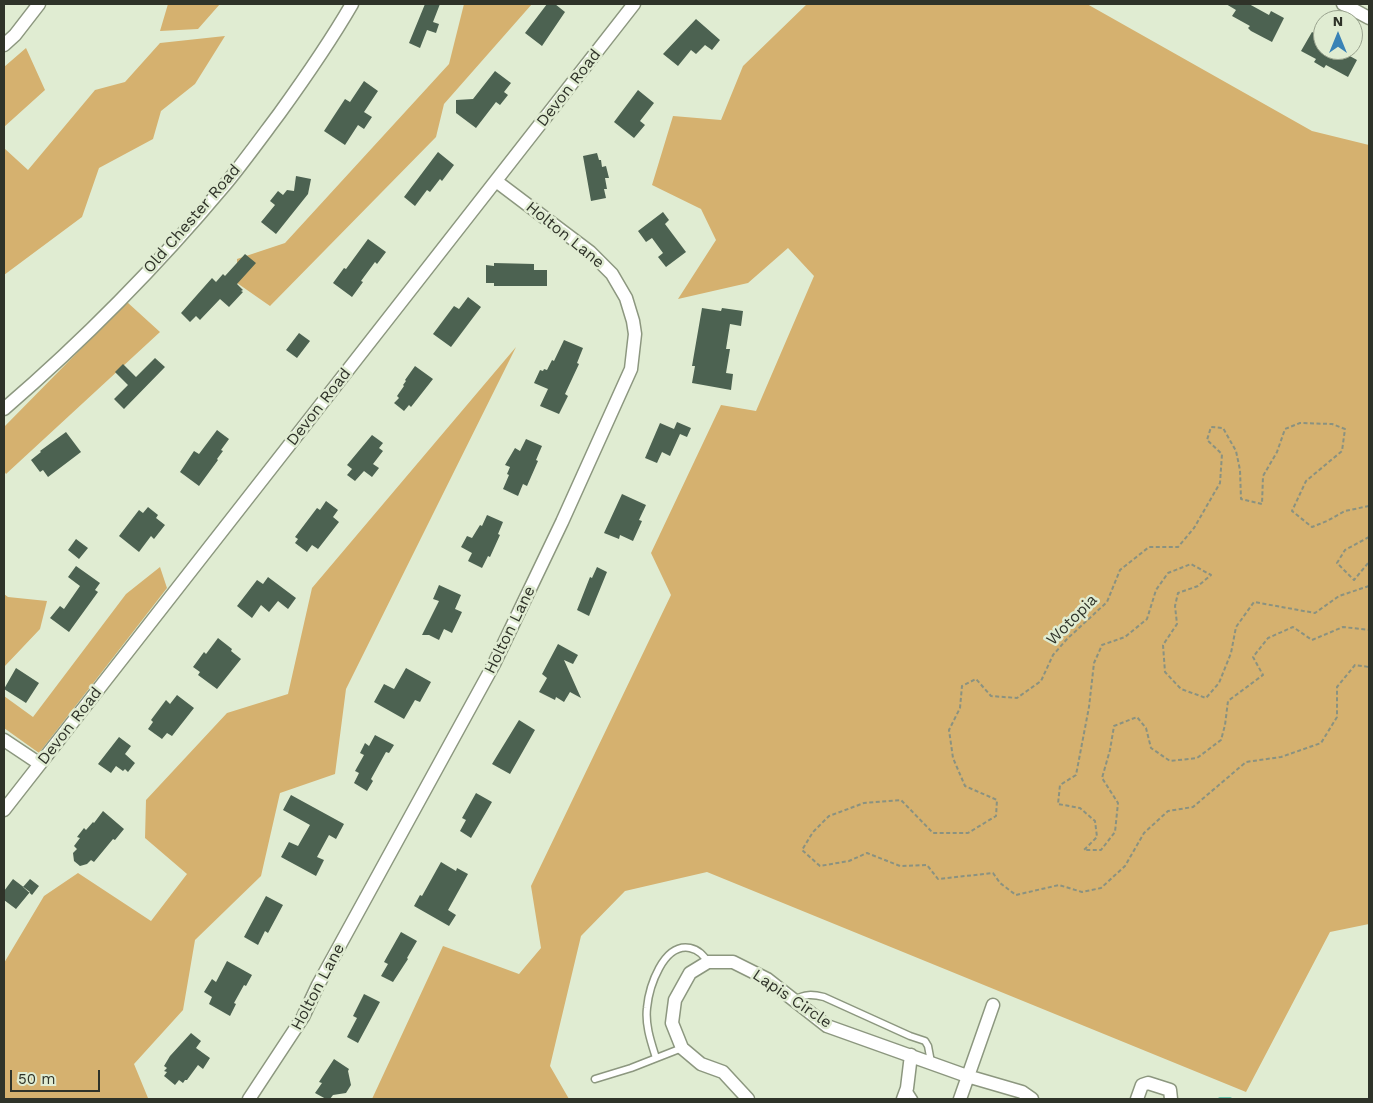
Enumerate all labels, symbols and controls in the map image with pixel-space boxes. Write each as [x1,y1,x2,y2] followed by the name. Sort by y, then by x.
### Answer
[1313,10,1363,60] north arrow
[1333,13,1343,29] text: N
[533,45,605,131] street label: Devon Road
[140,161,244,277] street label: Old Chester Road
[522,198,608,272] street label: Holton Lane
[283,364,355,450] street label: Devon Road
[481,583,539,677] street label: Holton Lane
[1043,591,1101,649] street label: Wotopia
[34,683,106,769] street label: Devon Road
[287,940,349,1034] street label: Holton Lane
[749,965,835,1033] street label: Lapis Circle
[12,1060,102,1092] scale bar
[18,1070,55,1088] text: 50 m

